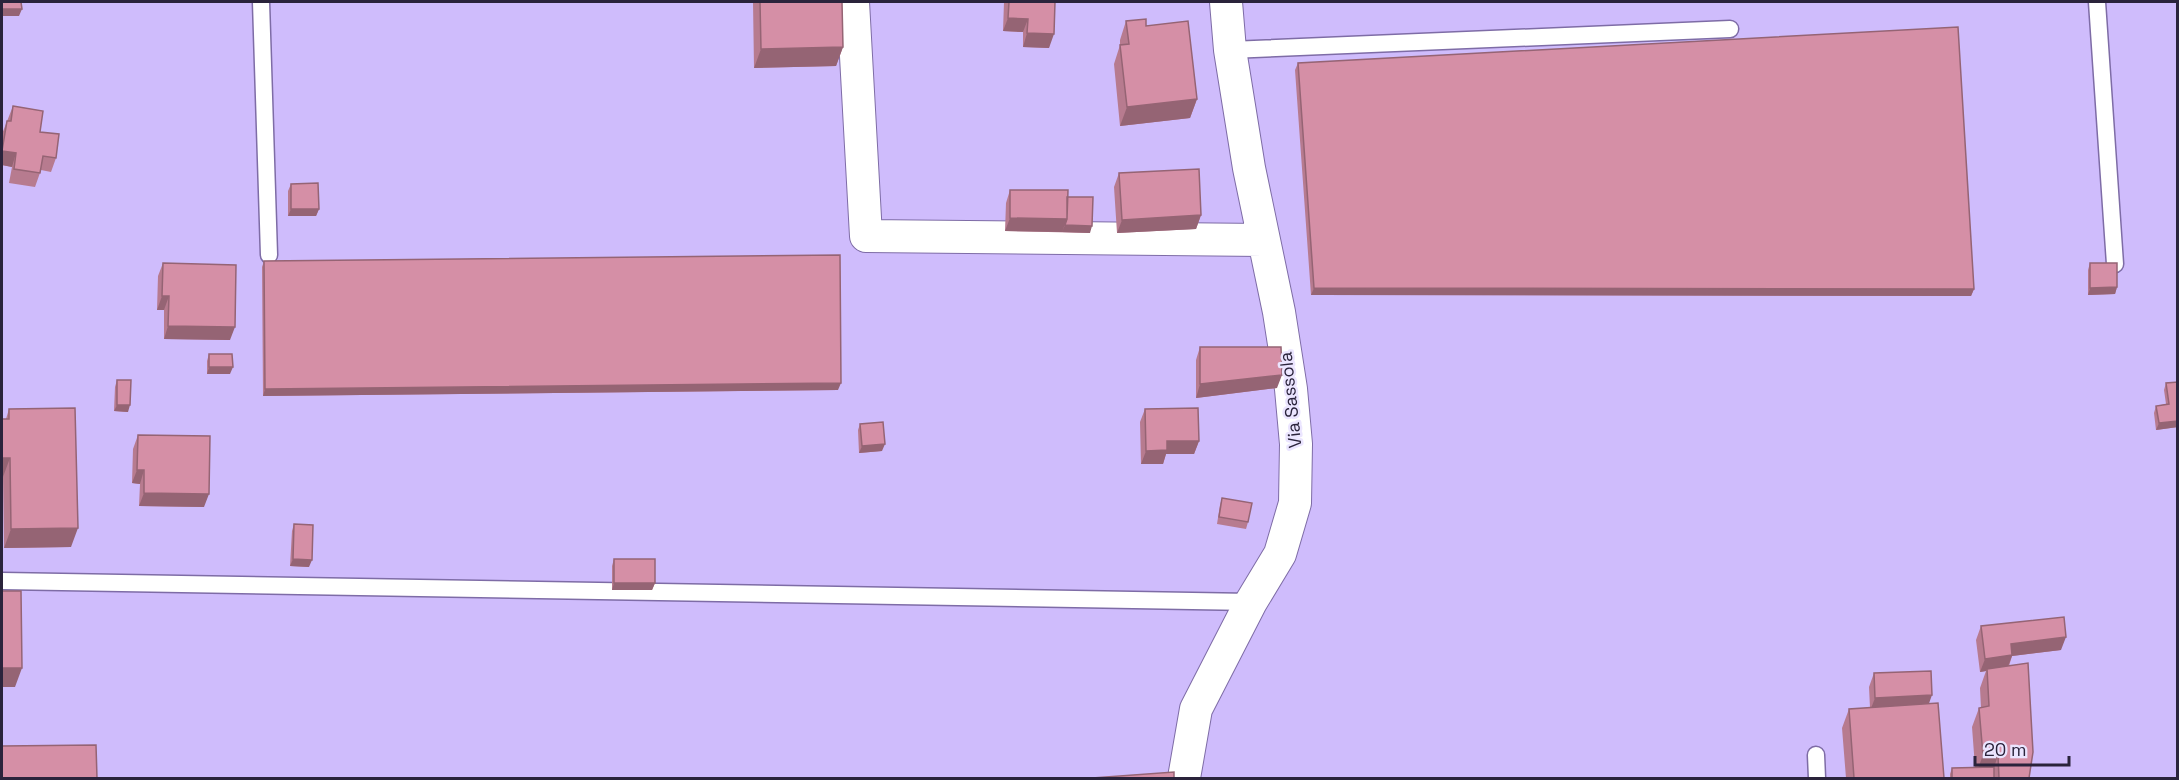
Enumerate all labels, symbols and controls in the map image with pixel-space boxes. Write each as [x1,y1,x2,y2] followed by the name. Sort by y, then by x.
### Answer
[1274,351,1306,449] street label: Via Sassola
[1975,729,2070,767] scale bar
[1984,738,2027,761] text: 20 m

